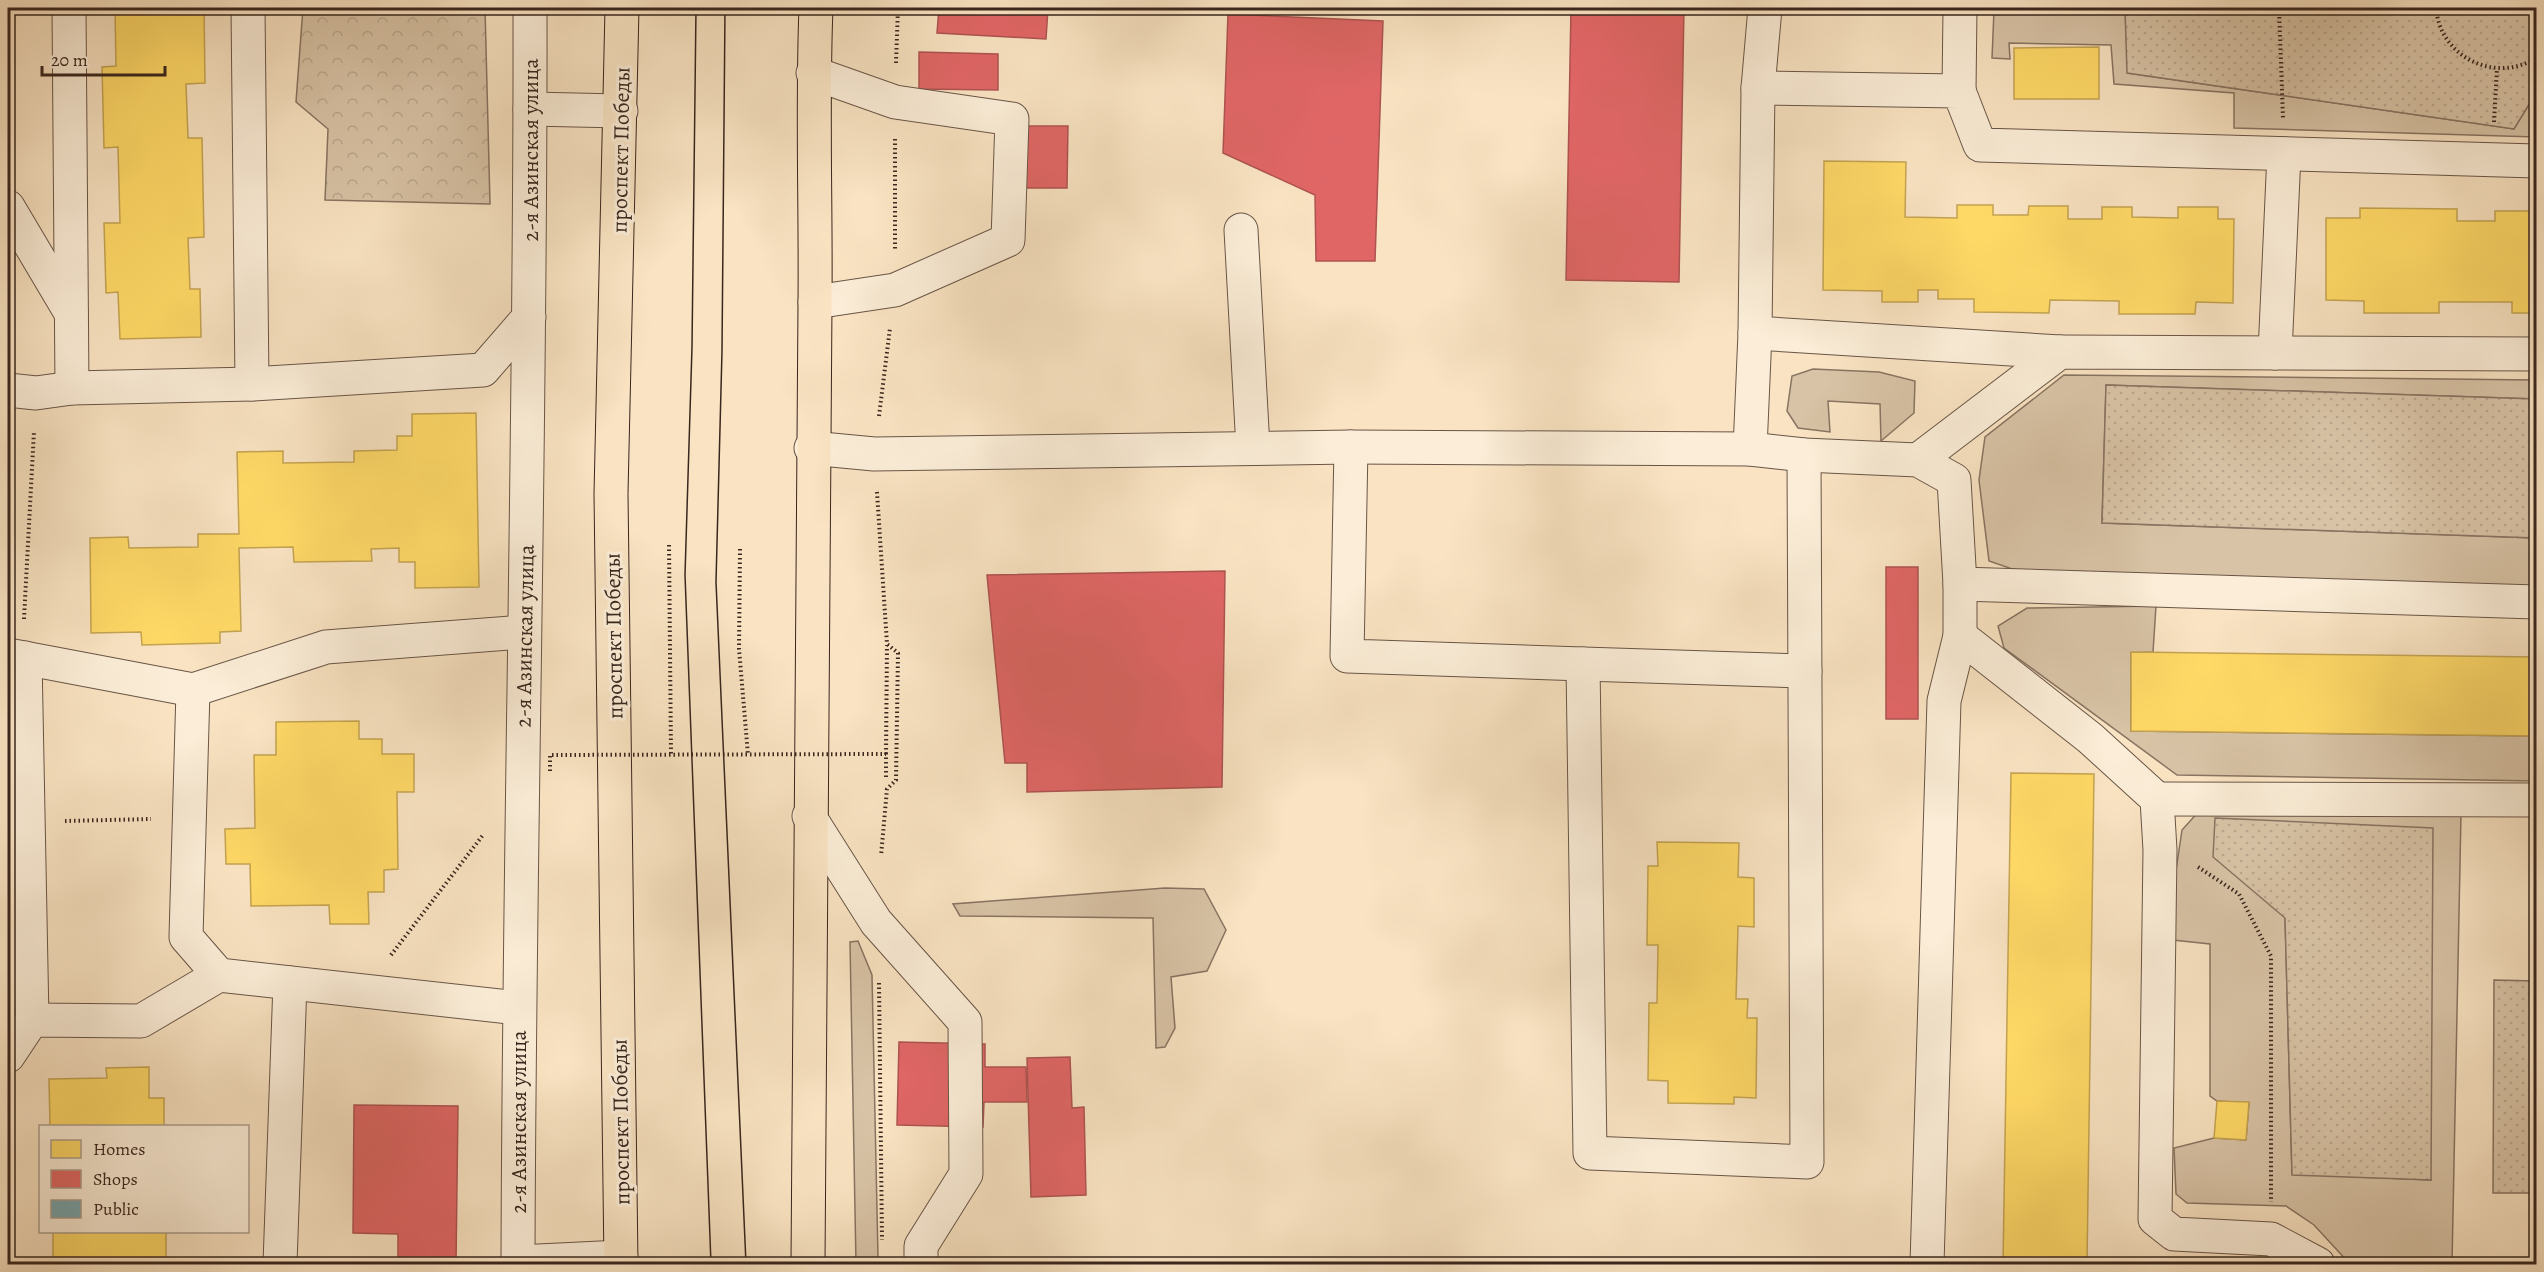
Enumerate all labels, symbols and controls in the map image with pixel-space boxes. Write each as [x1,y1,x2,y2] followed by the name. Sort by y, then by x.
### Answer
[42,39,165,77] scale bar
[51,48,88,72] text: 20 m
[516,58,546,242] street label: 2-я Азинская улица
[605,67,637,233] street label: проспект Победы
[508,543,542,728] street label: 2-я Азинская улица
[598,553,630,719] street label: проспект Победы
[504,1030,534,1214] street label: 2-я Азинская улица
[605,1039,637,1205] street label: проспект Победы
[39,1125,249,1233] legend
[93,1137,145,1161] text: Homes
[93,1167,138,1191] text: Shops
[93,1197,139,1221] text: Public

